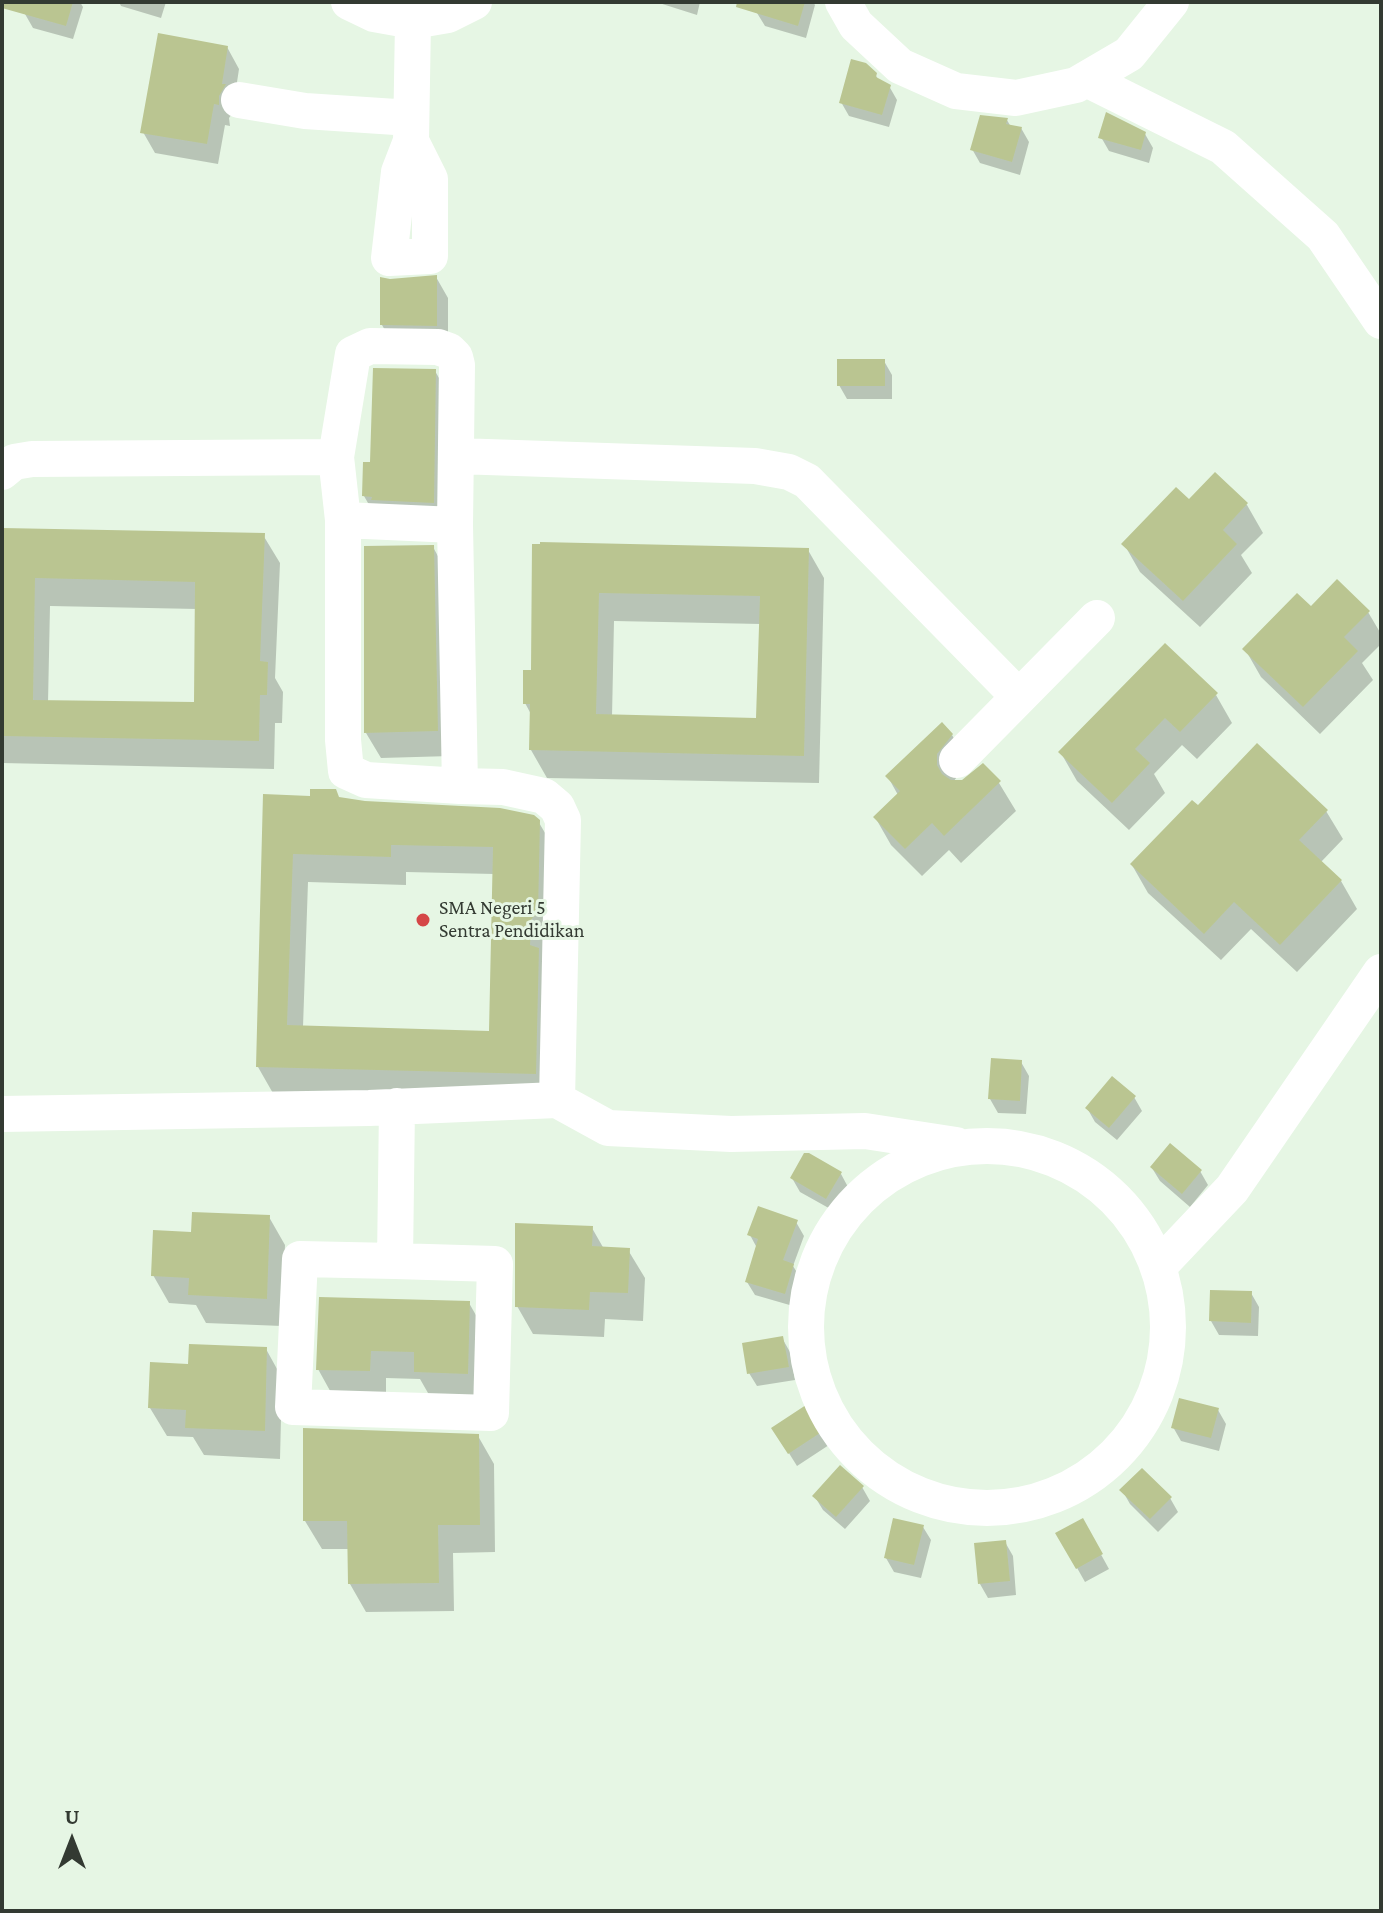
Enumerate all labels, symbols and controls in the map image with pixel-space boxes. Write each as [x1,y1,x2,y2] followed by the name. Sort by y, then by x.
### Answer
[439,896,584,943] place label: SMA Negeri 5 Sentra Pendidikan
[414,911,432,929] marker: SMA Negeri 5 Sentra Pendidikan
[32,1801,112,1881] north arrow
[64,1804,80,1829] text: U

